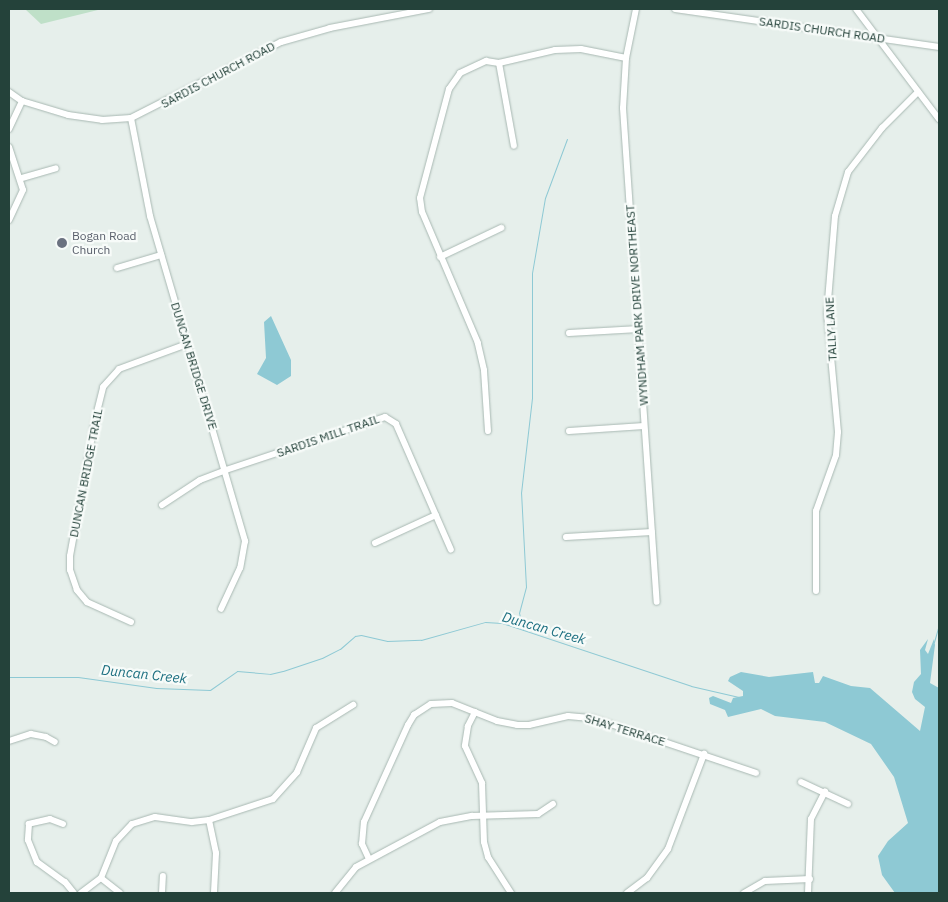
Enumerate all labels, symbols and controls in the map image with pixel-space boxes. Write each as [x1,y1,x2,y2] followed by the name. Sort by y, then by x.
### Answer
[758,14,886,46] street label: SARDIS CHURCH ROAD
[159,39,277,111] street label: SARDIS CHURCH ROAD
[623,204,651,406] street label: WYNDHAM PARK DRIVE NORTHEAST
[72,229,136,257] place label: Bogan Road Church
[56,237,68,249] marker: Bogan Road Church
[822,297,840,361] street label: TALLY LANE
[168,301,220,431] street label: DUNCAN BRIDGE DRIVE
[66,407,106,539] street label: DUNCAN BRIDGE TRAIL
[275,412,381,460] street label: SARDIS MILL TRAIL
[500,608,588,648] water label: Duncan Creek
[100,661,188,687] water label: Duncan Creek
[583,711,667,749] street label: SHAY TERRACE

